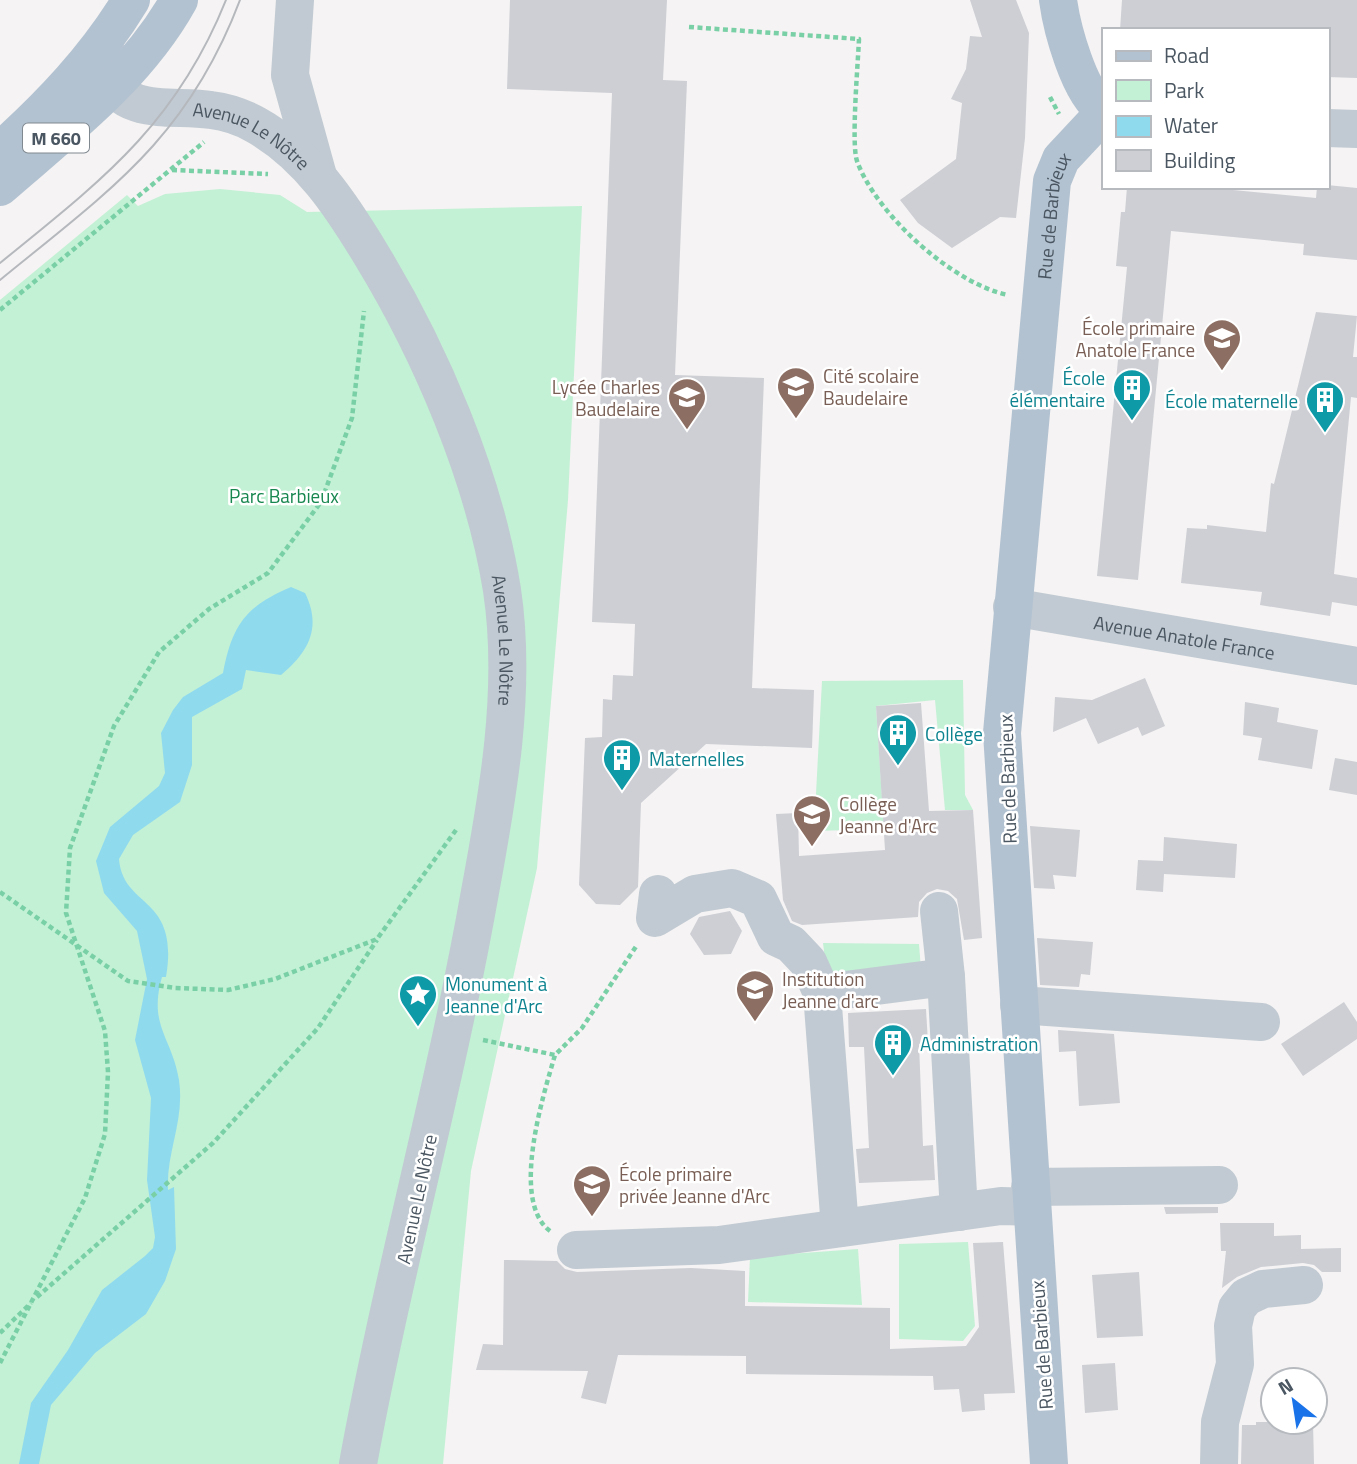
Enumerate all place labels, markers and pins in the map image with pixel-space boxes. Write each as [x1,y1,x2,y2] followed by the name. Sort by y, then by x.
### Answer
[1075,313,1195,364] place label: École primaire Anatole France
[1201,317,1243,372] school or university icon: École primaire Anatole France
[823,361,919,412] place label: Cité scolaire Baudelaire
[1009,363,1105,414] place label: École élémentaire
[775,365,817,420] school or university icon: Cité scolaire Baudelaire
[1111,367,1153,422] building icon: École élémentaire
[552,372,660,423] place label: Lycée Charles Baudelaire
[666,376,708,431] school or university icon: Lycée Charles Baudelaire
[1304,379,1346,434] building icon: École maternelle
[1165,386,1298,415] place label: École maternelle
[877,712,919,767] building icon: Collège
[925,719,983,748] place label: Collège
[601,737,643,792] building icon: Maternelles
[649,744,744,773] place label: Maternelles
[839,789,937,840] place label: Collège Jeanne d'Arc
[791,793,833,848] school or university icon: Collège Jeanne d'Arc
[782,964,879,1015] place label: Institution Jeanne d'arc
[734,968,776,1023] school or university icon: Institution Jeanne d'arc
[445,969,548,1020] place label: Monument à Jeanne d'Arc
[397,973,439,1028] place icon: Monument à Jeanne d'Arc
[872,1022,914,1077] building icon: Administration
[920,1029,1038,1058] place label: Administration
[619,1159,770,1210] place label: École primaire privée Jeanne d'Arc
[571,1163,613,1218] school or university icon: École primaire privée Jeanne d'Arc

